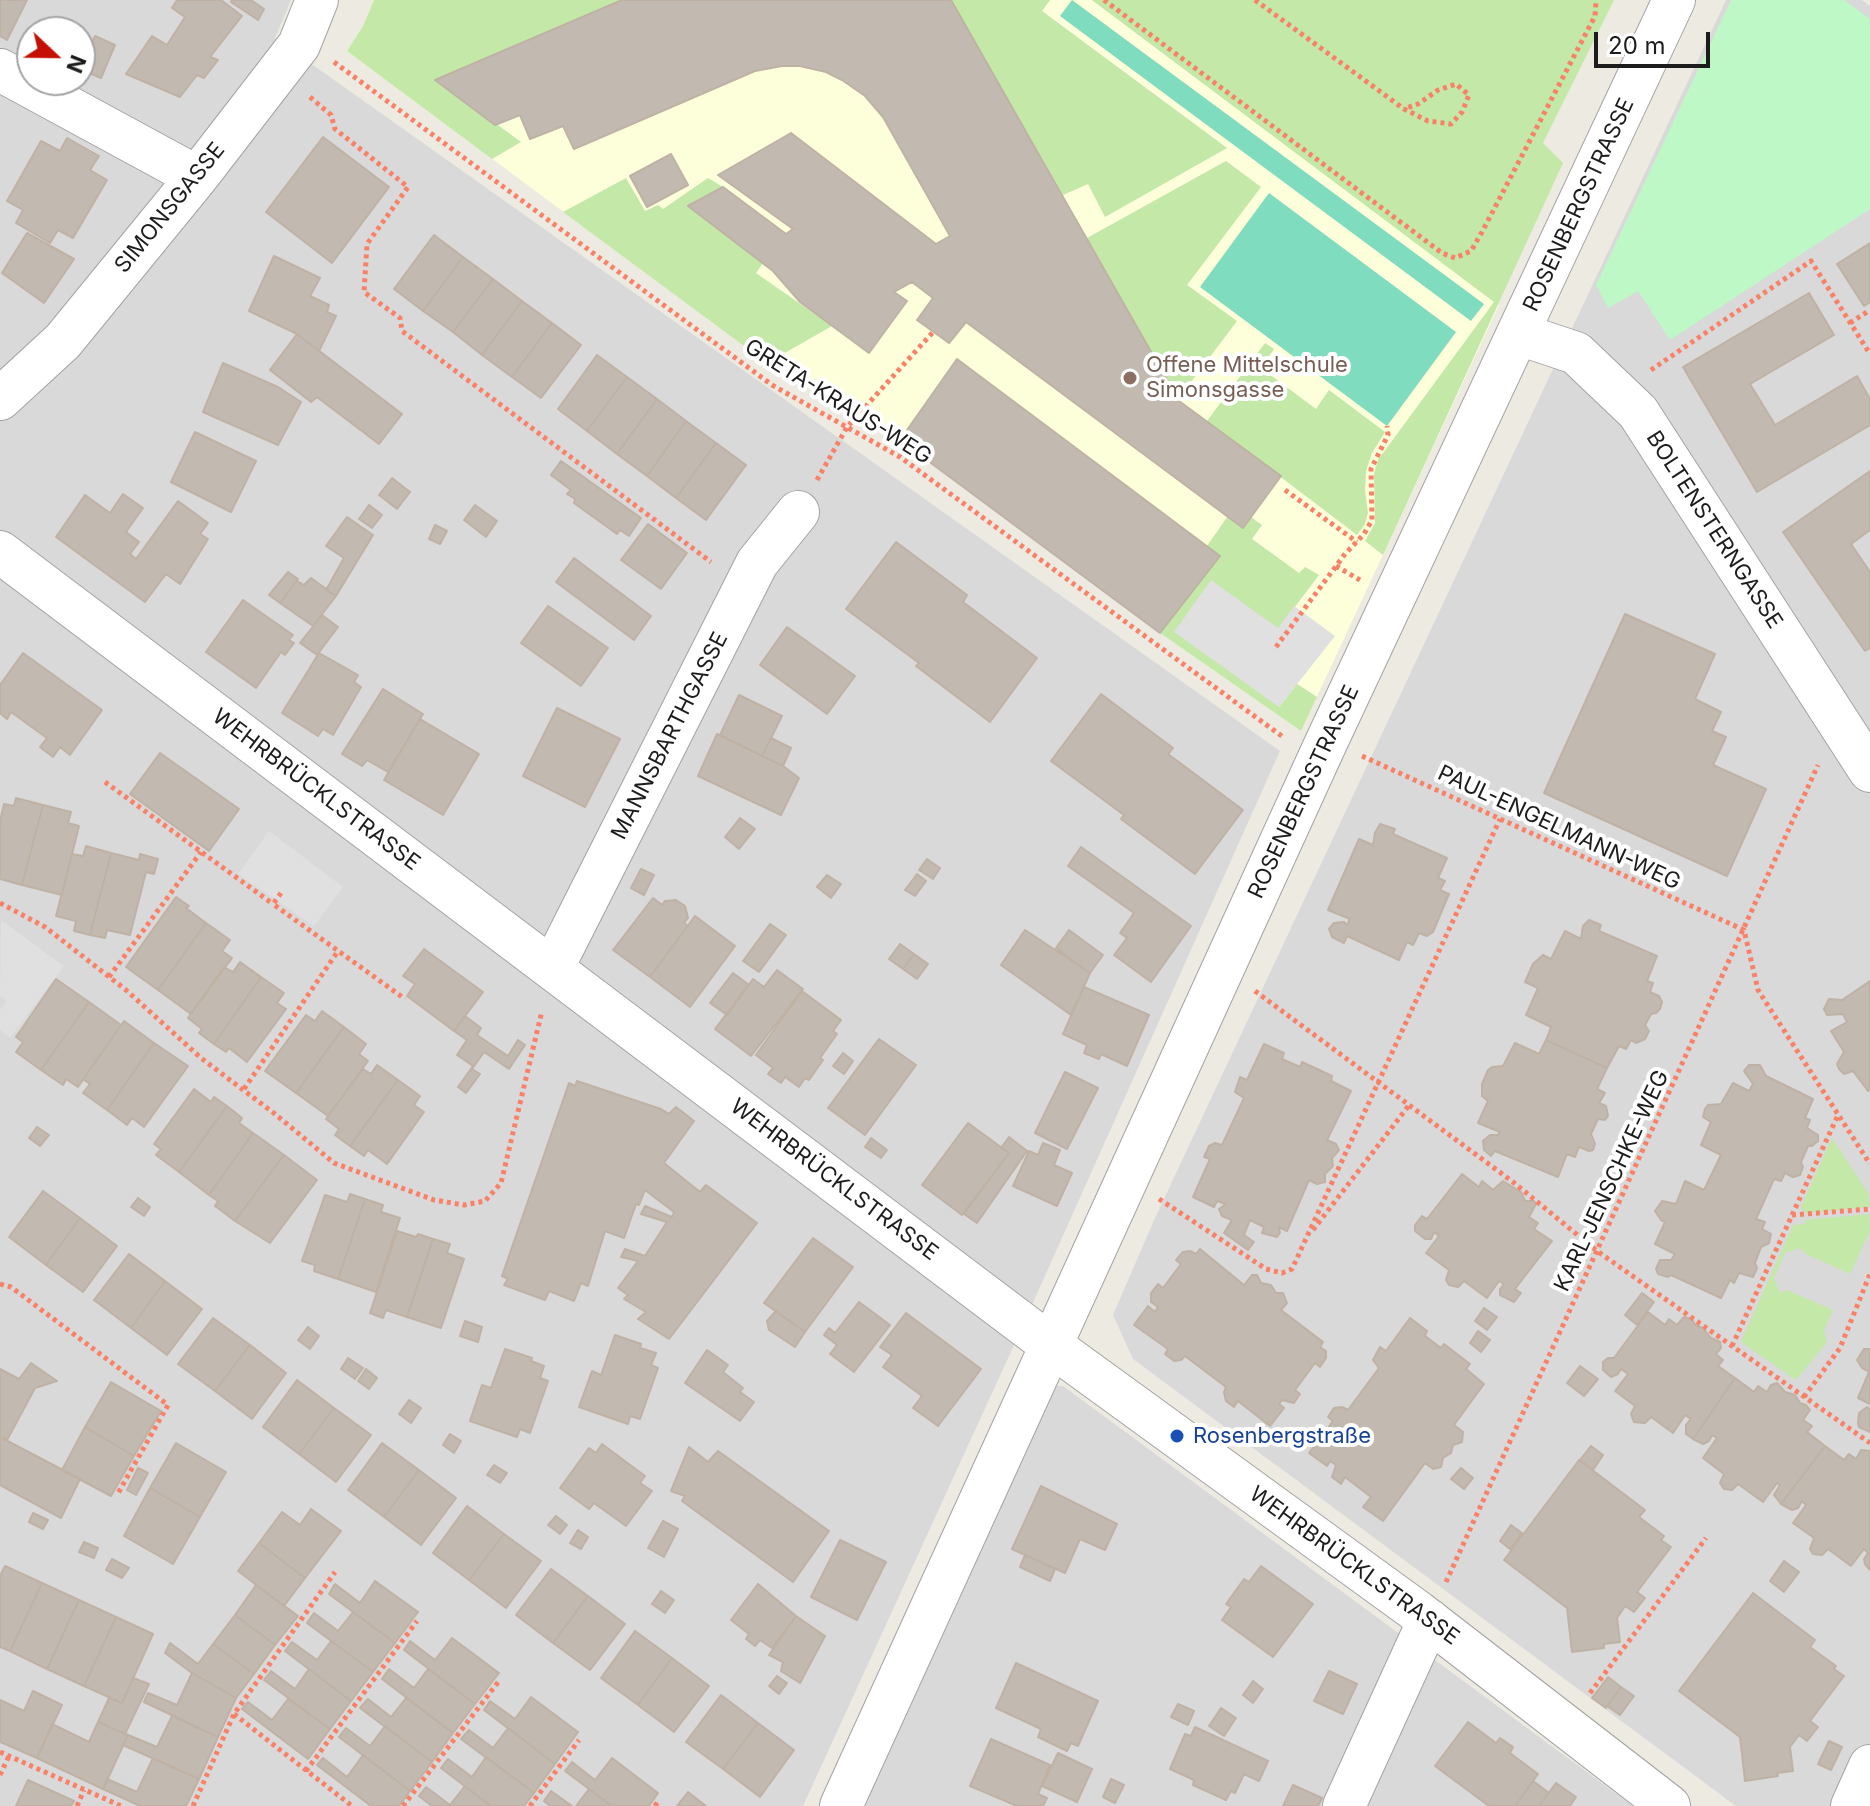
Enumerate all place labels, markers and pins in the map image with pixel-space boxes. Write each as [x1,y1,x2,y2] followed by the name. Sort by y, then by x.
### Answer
[1146,352,1348,404] place label: Offene Mittelschule Simonsgasse
[1121,369,1139,387] marker: Offene Mittelschule Simonsgasse
[1193,1423,1371,1449] place label: Rosenbergstraße
[1168,1427,1186,1445] marker: Rosenbergstraße

